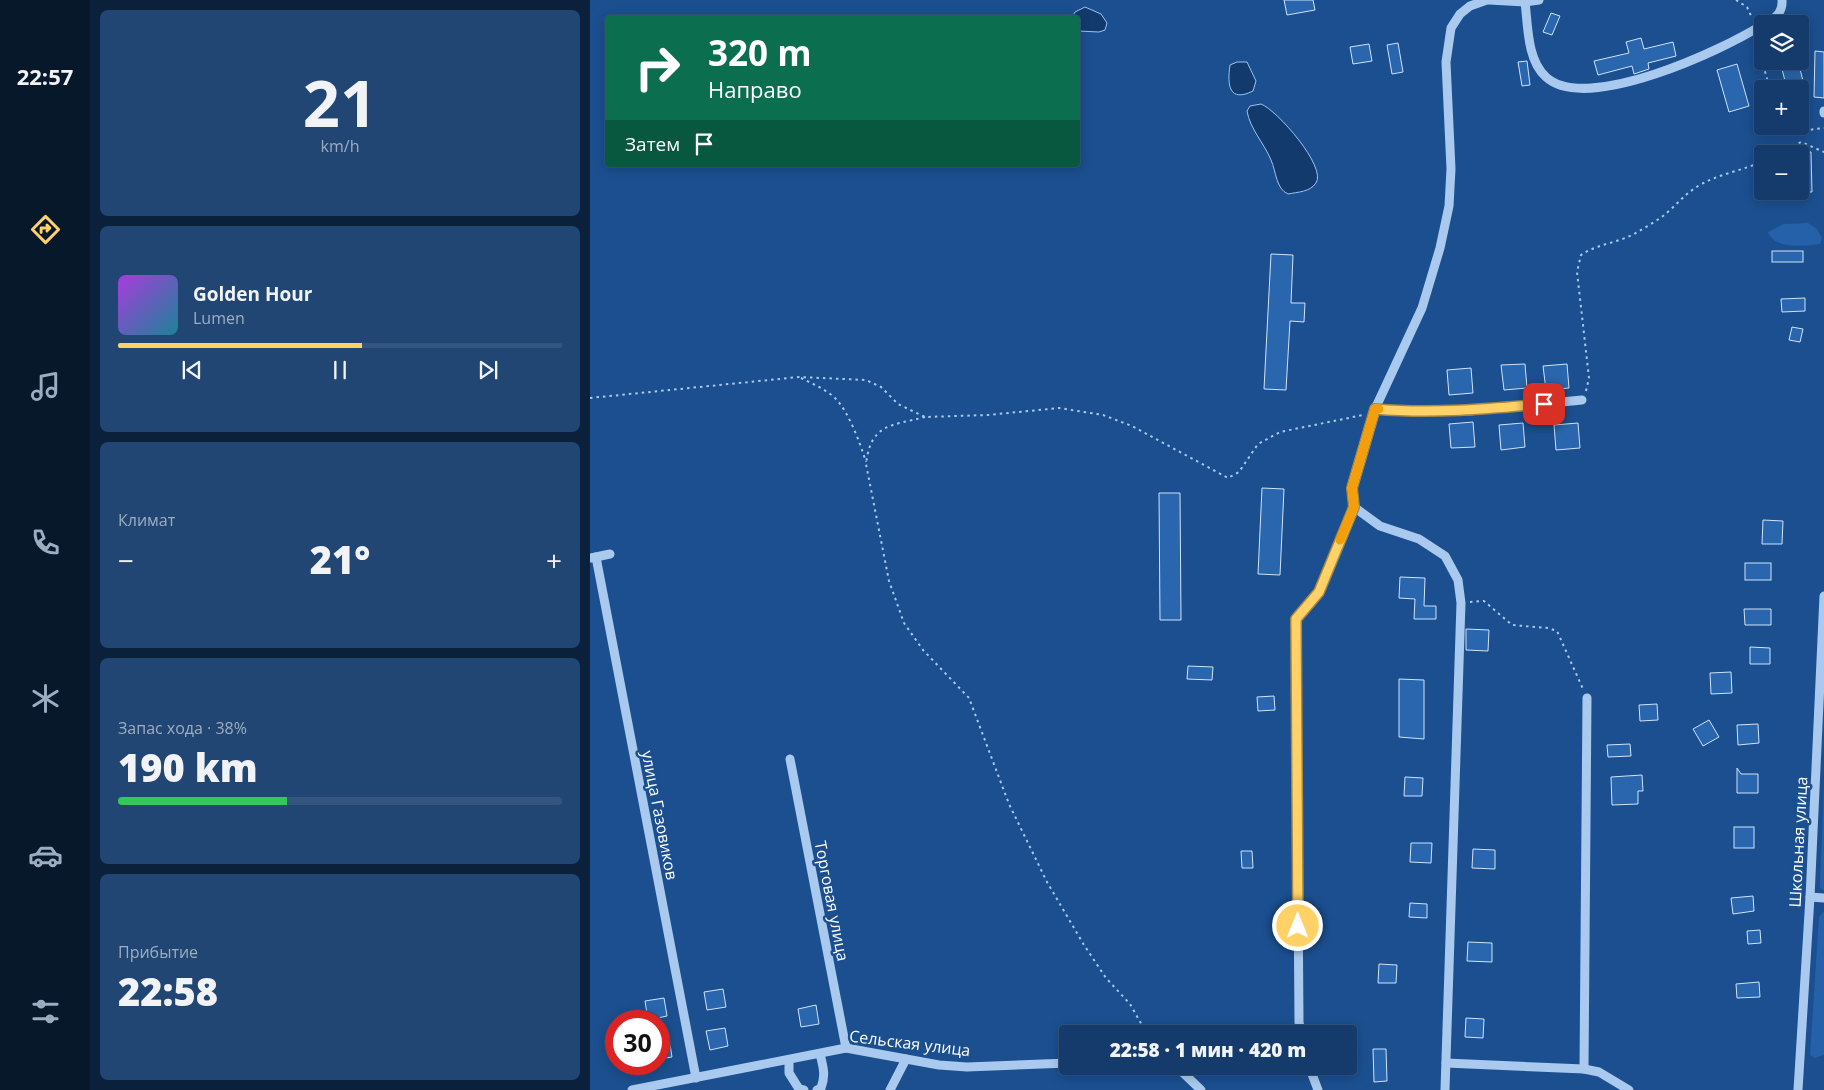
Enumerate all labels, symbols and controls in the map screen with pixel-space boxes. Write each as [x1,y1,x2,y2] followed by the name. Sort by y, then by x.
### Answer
[1754,15,1809,200] map controls
[1754,15,1809,70] button: layers
[708,29,812,76] text: 320 m
[625,35,690,100] icon: right
[303,58,377,146] text: 21
[17,61,73,91] text: 22:57
[708,74,802,104] text: Направо
[1754,80,1809,135] button: +
[690,130,718,158] icon: arrive
[625,131,680,157] text: Затем
[321,135,359,157] text: km/h
[1754,145,1809,200] button: −
[28,212,63,247] icon: directions
[193,281,312,307] text: Golden Hour
[193,307,245,329] text: Lumen
[178,356,206,384] icon: previous
[326,356,354,384] icon: pause
[474,356,502,384] icon: next
[28,369,63,404] icon: music
[1523,383,1565,425] pin
[1530,390,1558,418] icon: arrive
[118,509,175,531] text: Климат
[28,525,63,560] icon: phone
[310,533,370,585] text: 21°
[118,541,134,579] text: −
[546,541,562,579] text: +
[28,681,63,716] icon: climate
[118,717,247,739] text: Запас хода · 38%
[118,741,258,793] text: 190 km
[637,748,683,882] street label: улица Газовиков
[1784,776,1812,908] street label: Школьная улица
[28,838,63,873] icon: car
[810,839,854,963] street label: Торговая улица
[1271,899,1323,951] position arrow
[118,941,198,963] text: Прибытие
[118,965,218,1017] text: 22:58
[28,994,63,1029] icon: filters
[605,1010,670,1075] speed limit sign: 30
[848,1025,972,1061] street label: Сельская улица
[1110,1037,1306,1063] text: 22:58 · 1 мин · 420 m

